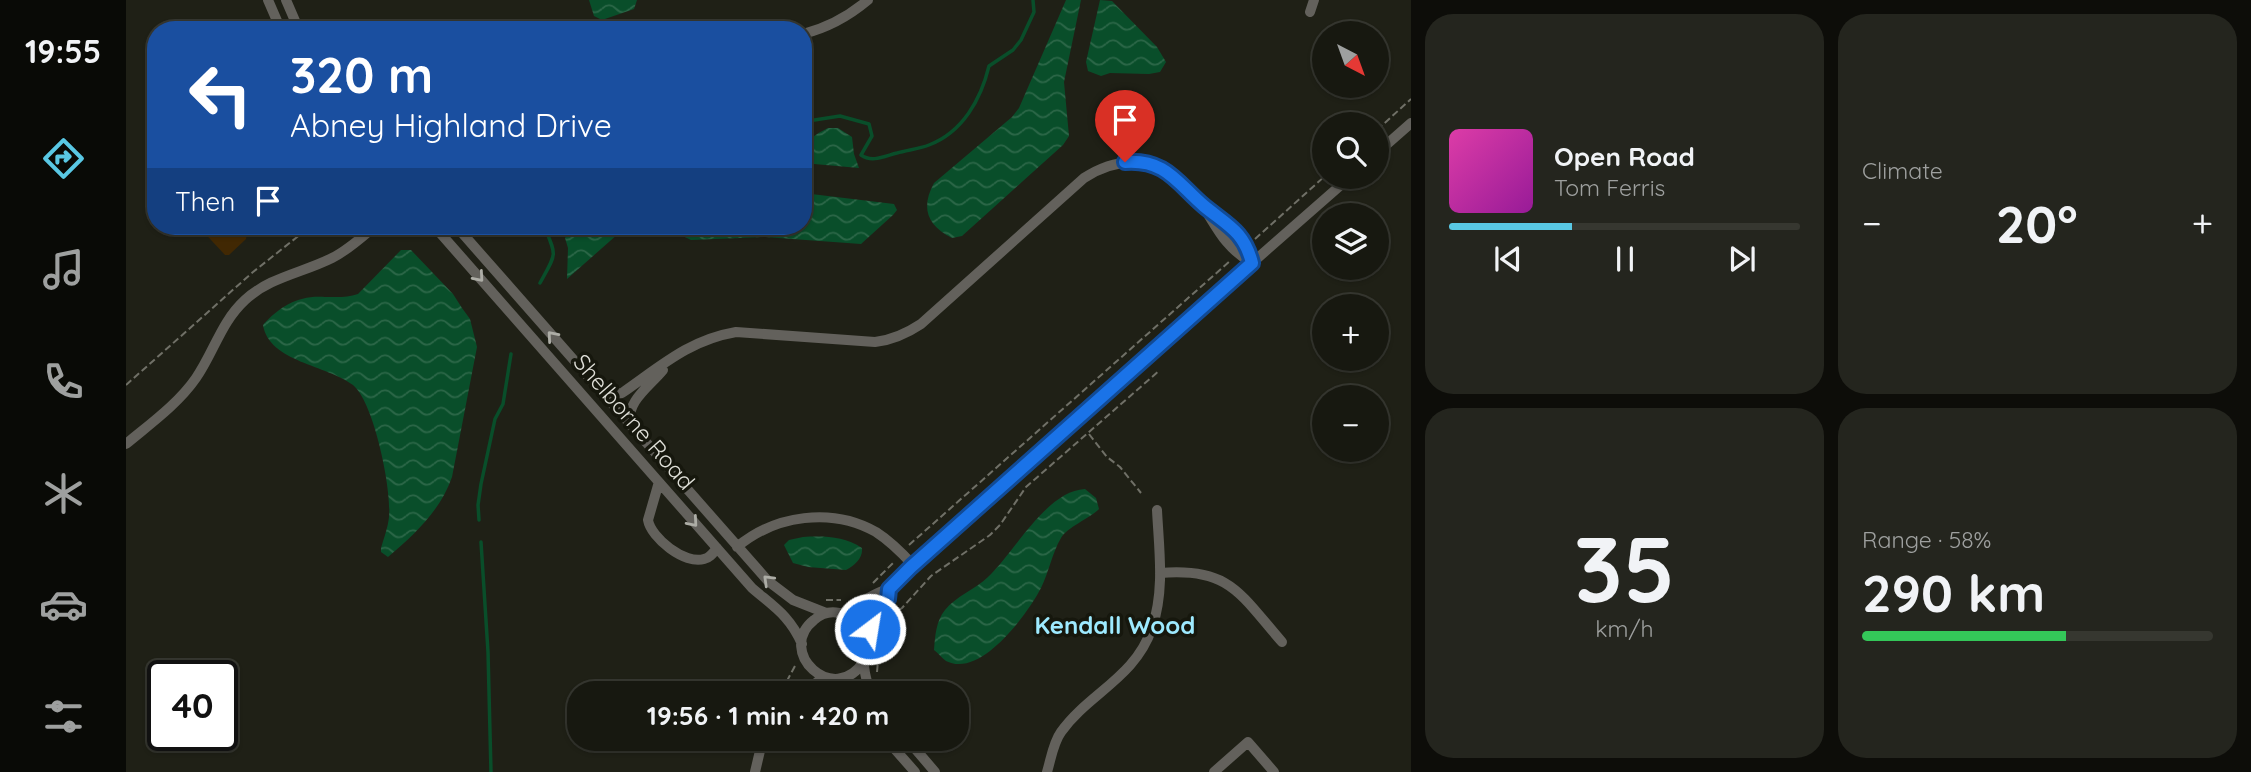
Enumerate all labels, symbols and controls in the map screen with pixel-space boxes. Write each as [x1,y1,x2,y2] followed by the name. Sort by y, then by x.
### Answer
[1312,21,1390,98] north arrow
[1312,21,1389,462] map controls
[25,31,101,71] text: 19:55
[290,44,433,105] text: 320 m
[175,49,266,140] icon: left
[1095,90,1155,162] pin
[1106,101,1144,139] icon: arrive
[290,105,612,145] text: Abney Highland Drive
[1312,112,1389,189] button: search
[39,134,88,183] icon: directions
[1554,140,1695,173] text: Open Road
[1862,156,1943,185] text: Climate
[1554,173,1665,202] text: Tom Ferris
[249,182,287,220] icon: arrive
[175,185,235,218] text: Then
[1996,191,2078,256] text: 20°
[1862,199,1882,247] text: −
[2192,199,2213,247] text: +
[1312,203,1389,280] button: layers
[1489,240,1527,278] icon: previous
[1606,240,1644,278] icon: pause
[1723,240,1761,278] icon: next
[39,245,88,294] icon: music
[471,269,483,282] one-way arrow
[1312,294,1389,371] button: +
[548,331,560,344] one-way arrow
[567,348,701,496] street label: Shelborne Road
[39,357,88,406] icon: phone
[1312,385,1389,462] button: −
[39,469,88,518] icon: climate
[1574,511,1675,625] text: 35
[685,513,698,526] one-way arrow
[1862,525,1991,554] text: Range · 58%
[1862,560,2045,625] text: 290 km
[763,575,776,588] one-way arrow
[39,580,88,629] icon: car
[833,592,907,666] position arrow
[1035,610,1195,640] district label: Kendall Wood
[1595,614,1654,643] text: km/h
[147,660,238,751] speed limit sign: 40
[39,692,88,741] icon: filters
[647,699,889,732] text: 19:56 · 1 min · 420 m

